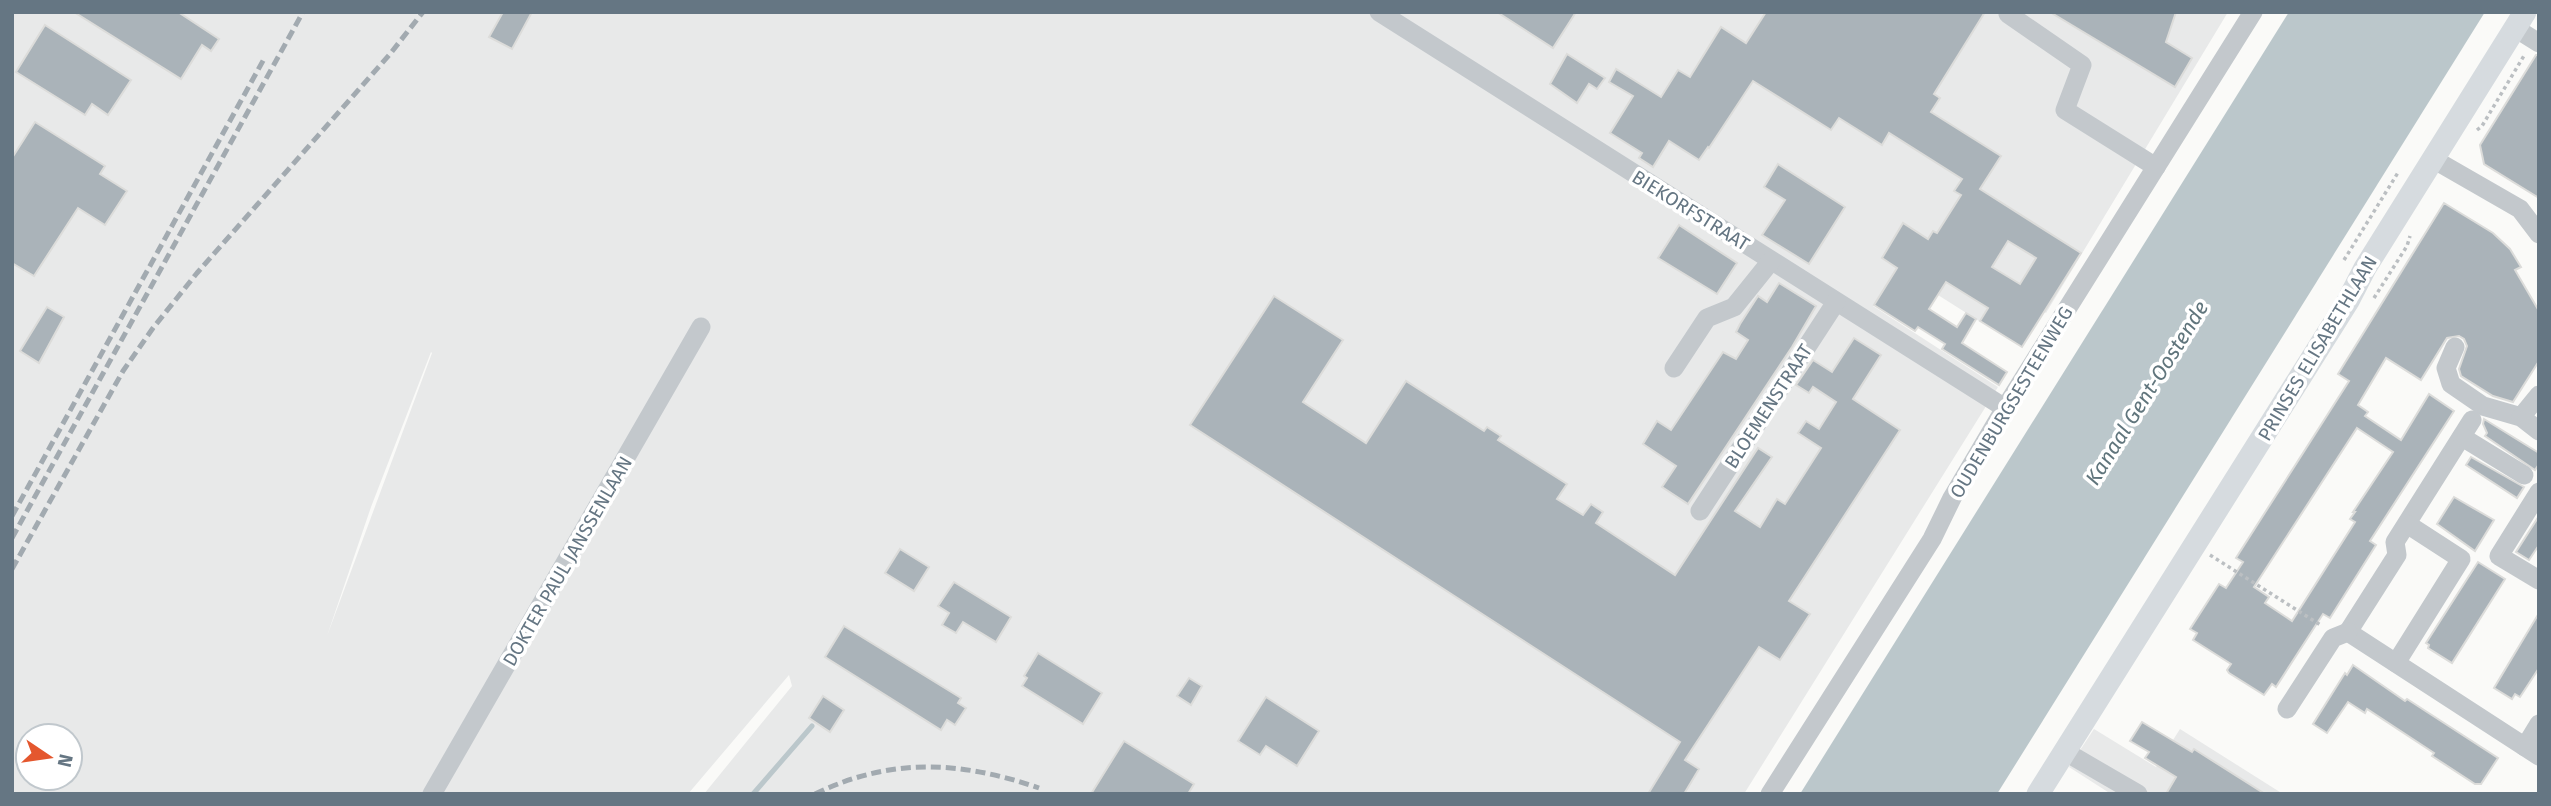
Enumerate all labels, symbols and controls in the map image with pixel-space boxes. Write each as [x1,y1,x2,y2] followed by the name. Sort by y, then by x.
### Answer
[1628,165,1754,256] street label: BIEKORFSTRAAT
[2253,252,2382,445] street label: PRINSES ELISABETHLAAN
[2080,296,2214,490] water label: Kanaal Gent-Oostende
[1945,302,2078,502] street label: OUDENBURGSESTEENWEG
[1720,340,1817,473] street label: BLOEMENSTRAAT
[498,452,637,670] street label: DOKTER PAUL JANSSENLAAN
[14,722,84,792] north arrow
[52,752,78,769] text: N

